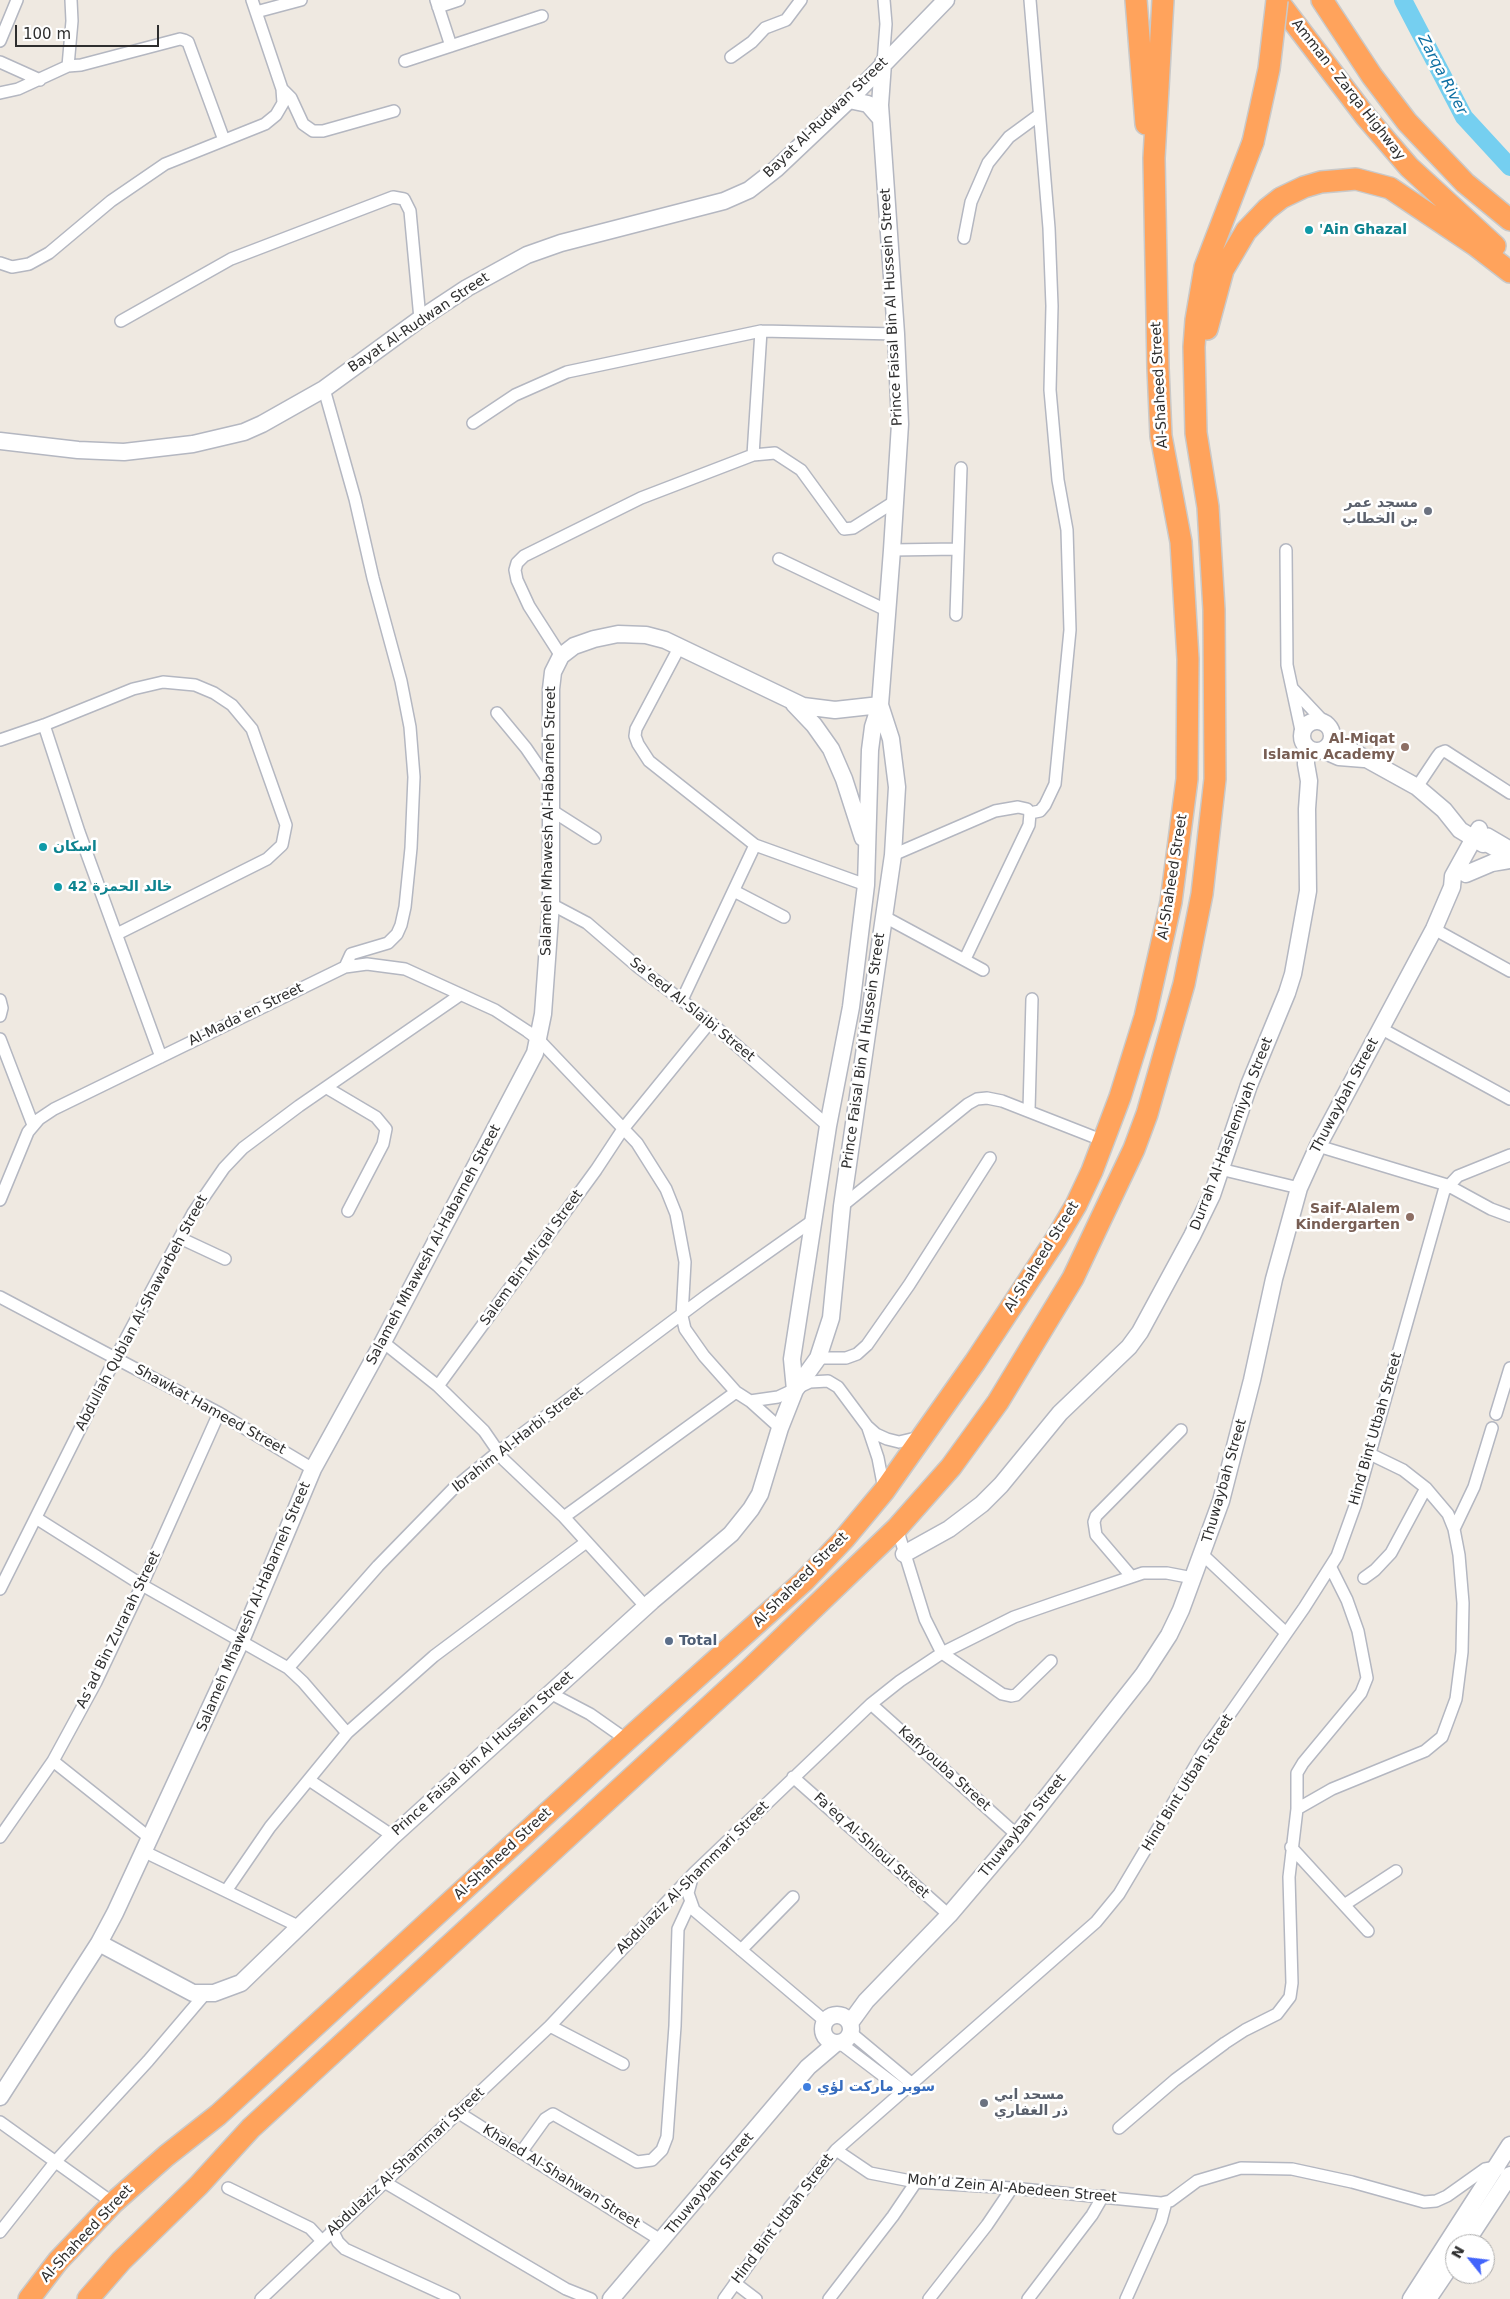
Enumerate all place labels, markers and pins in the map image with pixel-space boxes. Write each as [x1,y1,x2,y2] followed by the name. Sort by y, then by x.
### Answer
[1319,222,1407,238] place label: 'Ain Ghazal
[1303,224,1315,236] marker: 'Ain Ghazal
[1342,495,1418,528] place label: مسجد عمر بن الخطاب
[1422,505,1434,517] marker: مسجد عمر بن الخطاب
[1263,731,1395,764] place label: Al-Miqat Islamic Academy
[1399,741,1411,753] marker: Al-Miqat Islamic Academy
[53,839,97,855] place label: اسكان
[37,841,49,853] marker: اسكان
[68,879,172,895] place label: خالد الحمزة 42
[52,881,64,893] marker: خالد الحمزة 42
[1295,1201,1400,1234] place label: Saif-Alalem Kindergarten
[1404,1211,1416,1223] marker: Saif-Alalem Kindergarten
[679,1633,717,1649] place label: Total
[663,1635,675,1647] marker: Total
[817,2079,935,2095] place label: سوبر ماركت لؤي
[801,2081,813,2093] marker: سوبر ماركت لؤي
[994,2087,1068,2120] place label: مسحد ابي ذر الغفاري
[978,2097,990,2109] marker: مسحد ابي ذر الغفاري

